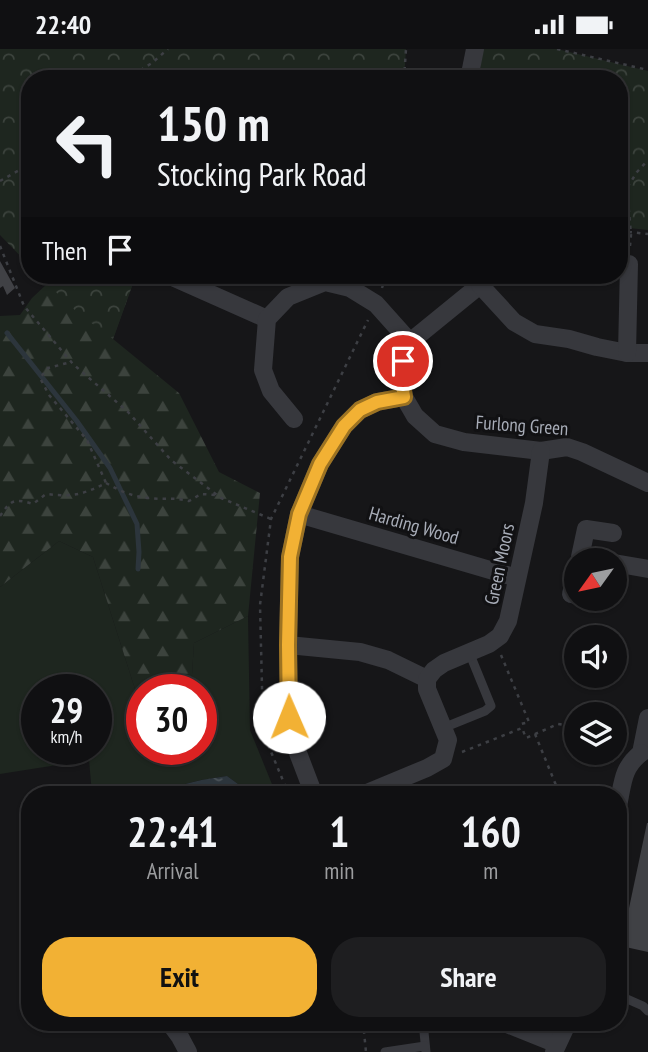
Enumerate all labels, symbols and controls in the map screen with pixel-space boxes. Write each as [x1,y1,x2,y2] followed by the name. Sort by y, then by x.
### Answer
[35,8,91,41] text: 22:40
[157,91,270,155] text: 150 m
[42,98,133,189] icon: left
[157,153,367,195] text: Stocking Park Road
[101,231,139,269] icon: arrive
[42,234,87,267] text: Then
[373,331,433,391] pin
[384,342,422,380] icon: arrive
[475,410,569,440] street label: Furlong Green
[366,501,462,549] street label: Harding Wood
[479,521,519,607] street label: Green Moors
[564,548,626,611] north arrow
[564,548,627,765] map controls
[564,625,627,688] button: sound
[126,674,217,765] speed limit sign: 30
[252,680,326,754] position arrow
[50,687,83,733] text: 29
[564,702,627,765] button: layers
[51,725,82,748] text: km/h
[127,804,218,859] text: 22:41
[329,804,349,859] text: 1
[461,804,521,859] text: 160
[147,856,199,885] text: Arrival
[324,856,354,885] text: min
[483,856,498,885] text: m
[42,937,317,1017] button: Exit
[331,937,606,1017] button: Share

